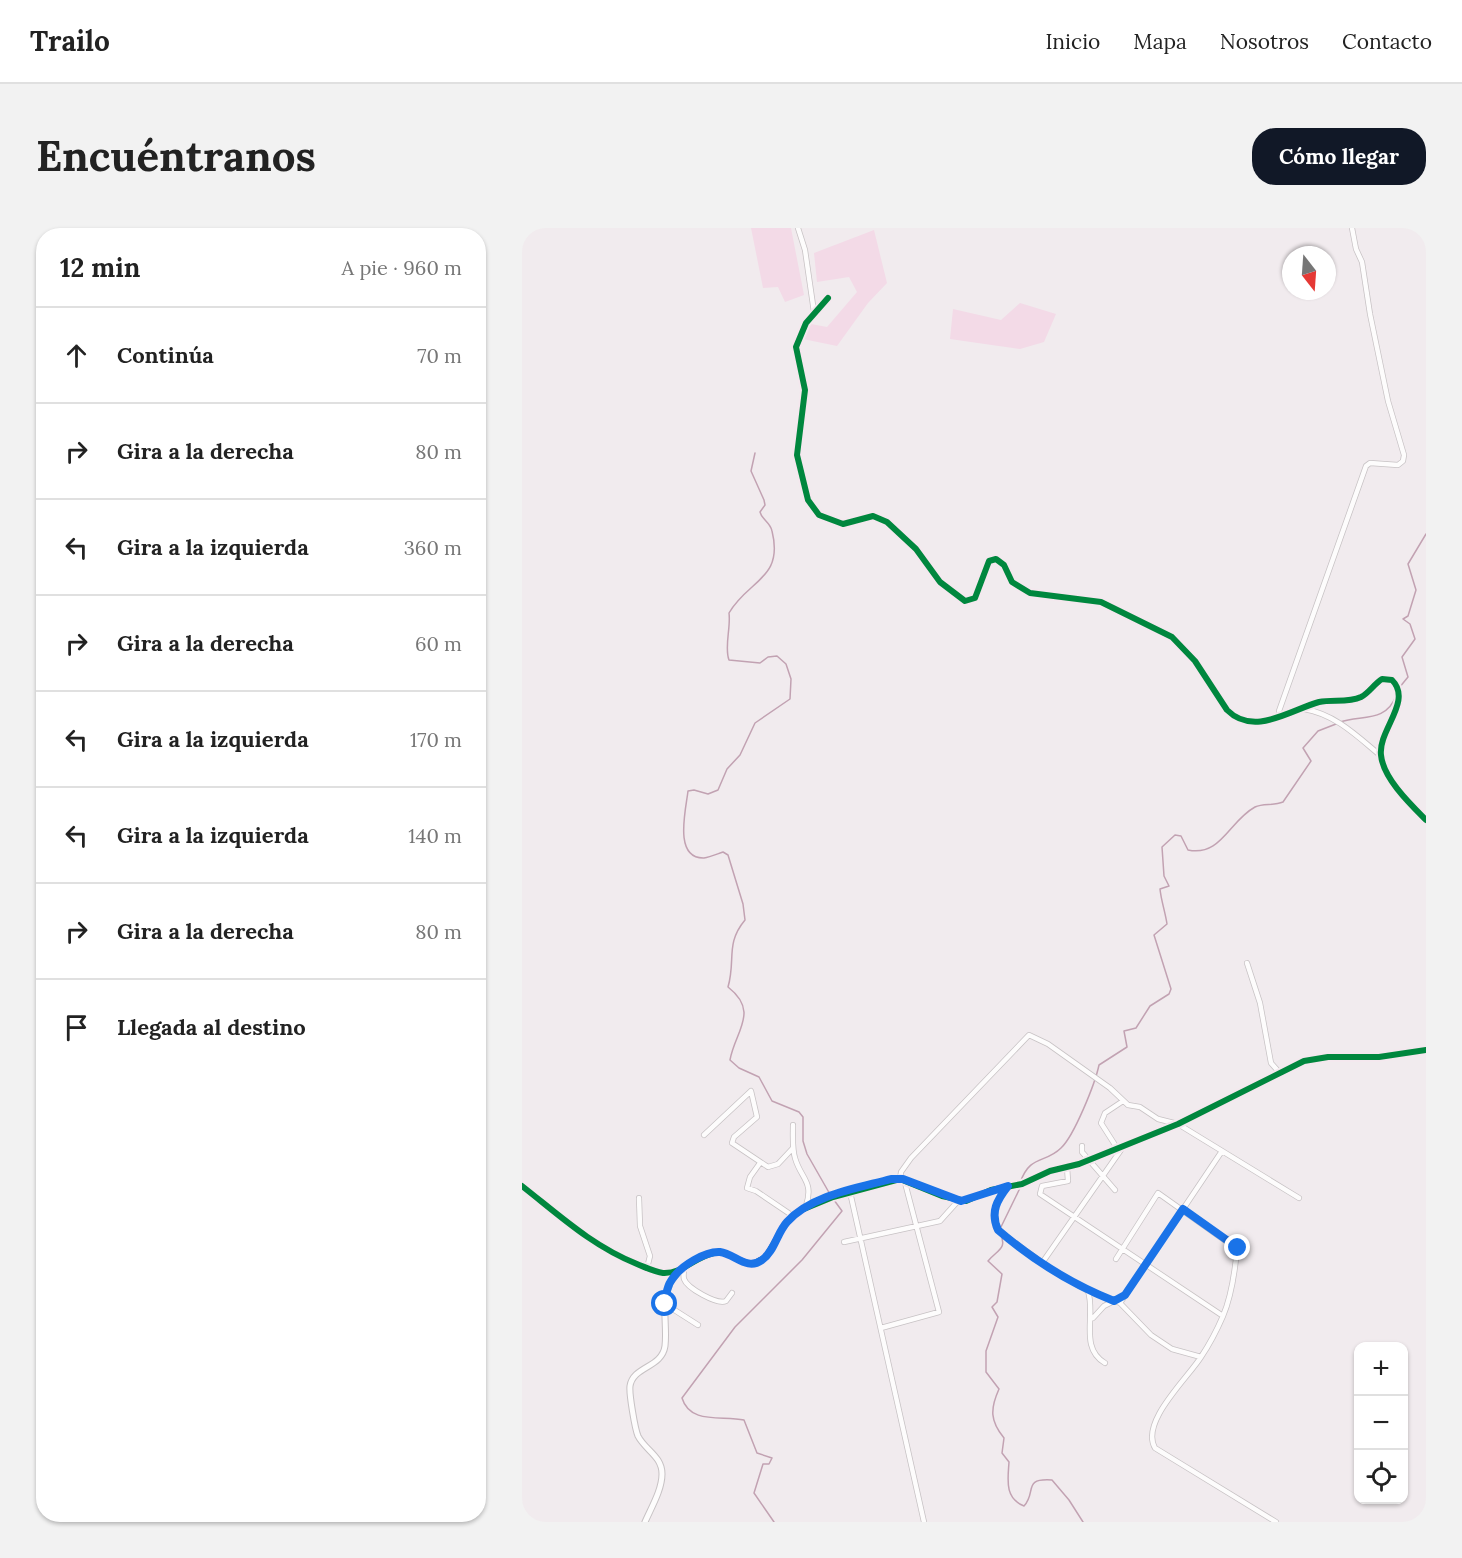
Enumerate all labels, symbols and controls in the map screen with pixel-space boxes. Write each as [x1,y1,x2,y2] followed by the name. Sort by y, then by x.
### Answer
[30,23,110,59] text: Trailo
[1045,28,1100,55] text: Inicio
[1133,28,1187,55] text: Mapa
[1220,28,1309,55] text: Nosotros
[1342,28,1432,55] text: Contacto
[1252,128,1426,185] button: Cómo llegar
[36,129,316,183] text: Encuéntranos
[1282,246,1336,300] north arrow
[60,251,140,284] text: 12 min
[342,255,462,280] text: A pie · 960 m
[60,339,93,372] icon: ahead
[117,341,214,369] text: Continúa
[417,343,462,368] text: 70 m
[60,435,93,468] icon: right
[117,437,294,465] text: Gira a la derecha
[415,439,462,464] text: 80 m
[60,531,93,564] icon: left
[117,533,309,561] text: Gira a la izquierda
[404,535,462,560] text: 360 m
[60,627,93,660] icon: right
[117,629,294,657] text: Gira a la derecha
[415,631,462,656] text: 60 m
[60,723,93,756] icon: left
[117,725,309,753] text: Gira a la izquierda
[410,727,462,752] text: 170 m
[60,819,93,852] icon: left
[117,821,309,849] text: Gira a la izquierda
[408,823,462,848] text: 140 m
[60,915,93,948] icon: right
[117,917,294,945] text: Gira a la derecha
[415,919,462,944] text: 80 m
[60,1011,93,1044] icon: arrive
[117,1013,306,1041] text: Llegada al destino
[1224,1234,1250,1260] route end
[651,1290,677,1316] route start
[1354,1342,1408,1504] map controls
[1354,1342,1408,1396] button: +
[1354,1396,1408,1450] button: −
[1354,1450,1408,1504] button: locate

